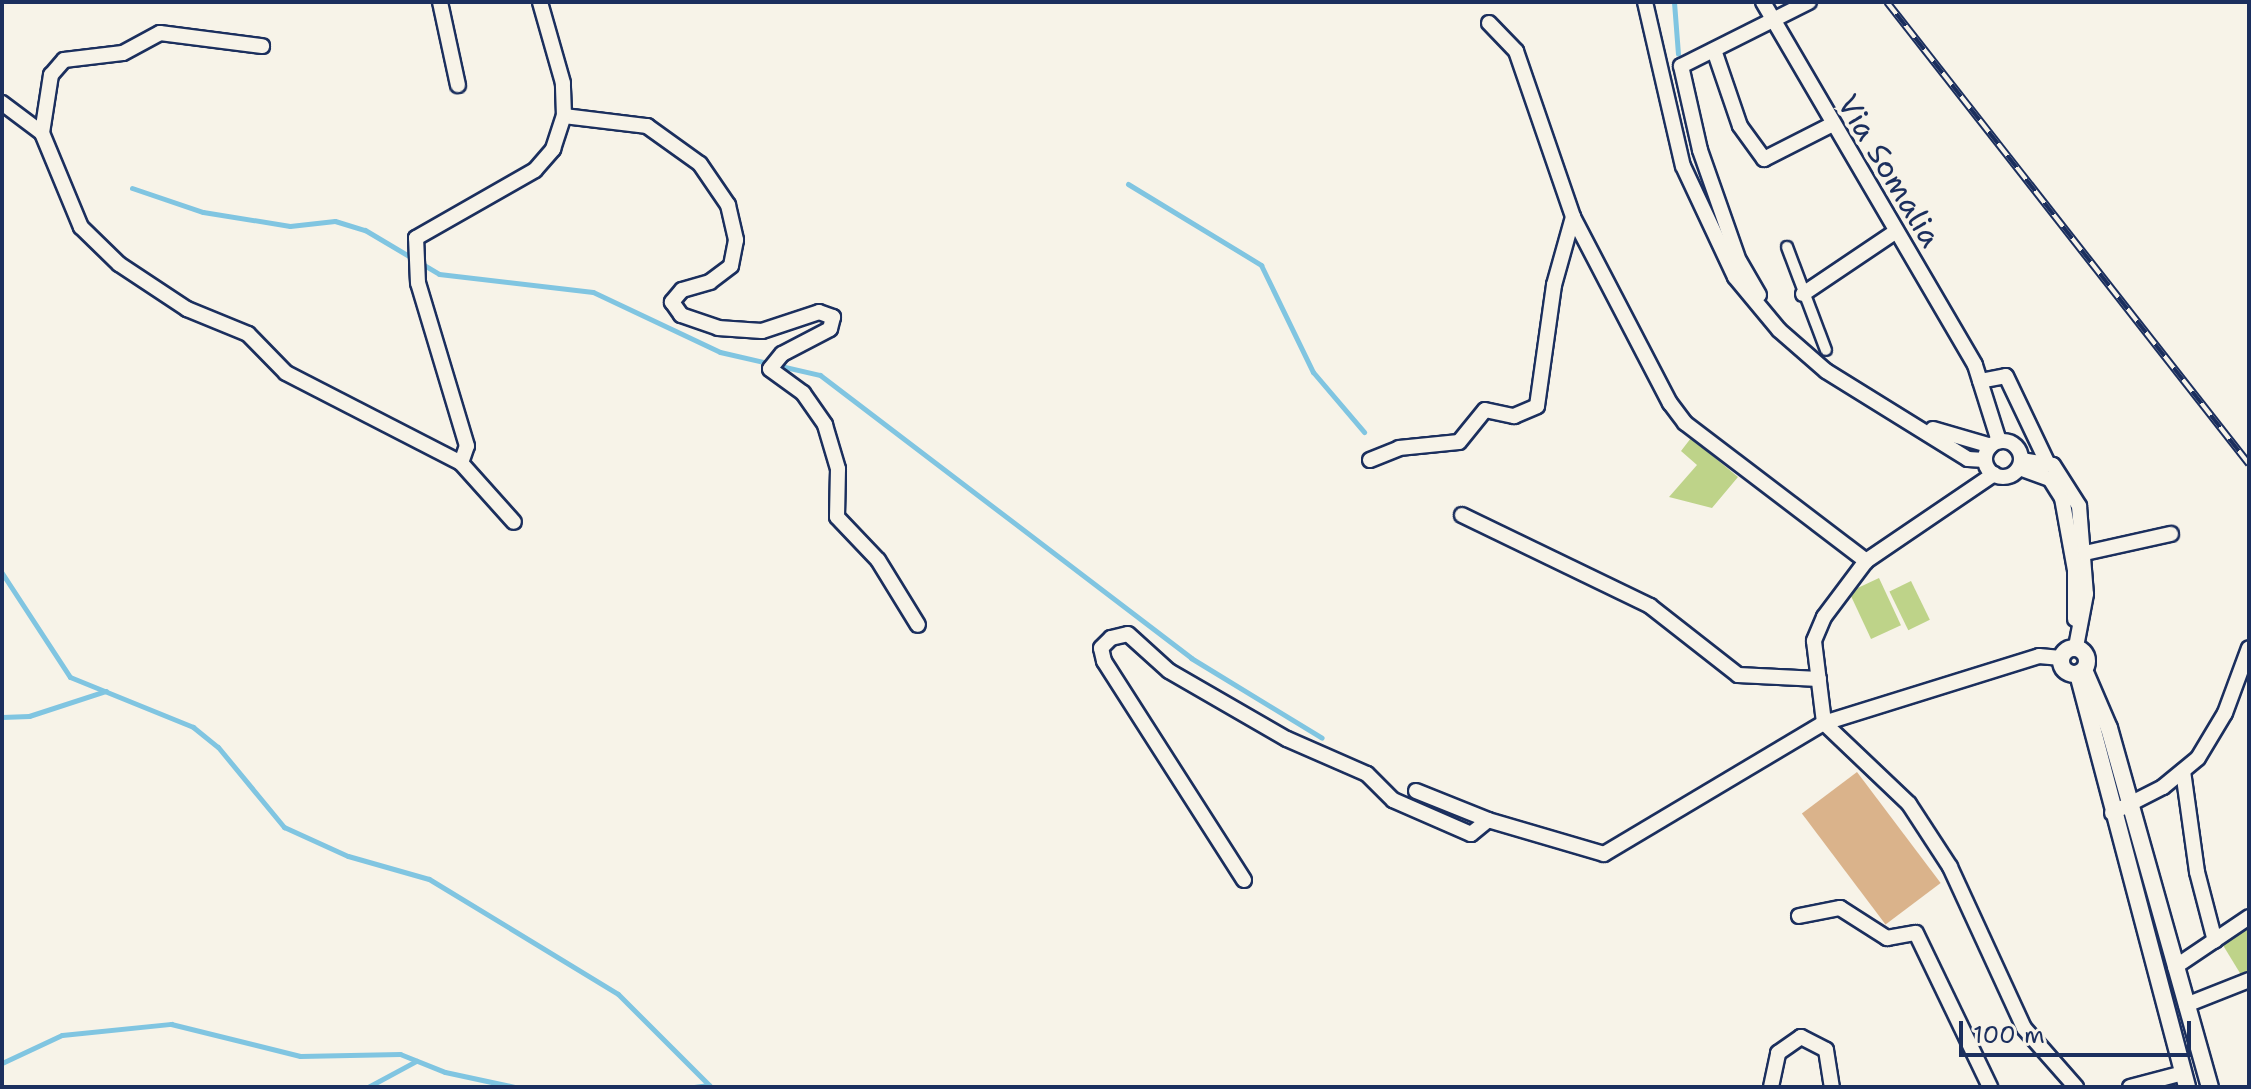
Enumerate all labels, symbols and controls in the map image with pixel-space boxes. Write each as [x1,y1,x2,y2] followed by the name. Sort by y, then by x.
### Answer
[1829,88,1949,254] street label: Via Somalia
[1963,1005,2195,1055] scale bar
[1973,1019,2045,1051] text: 100 m

